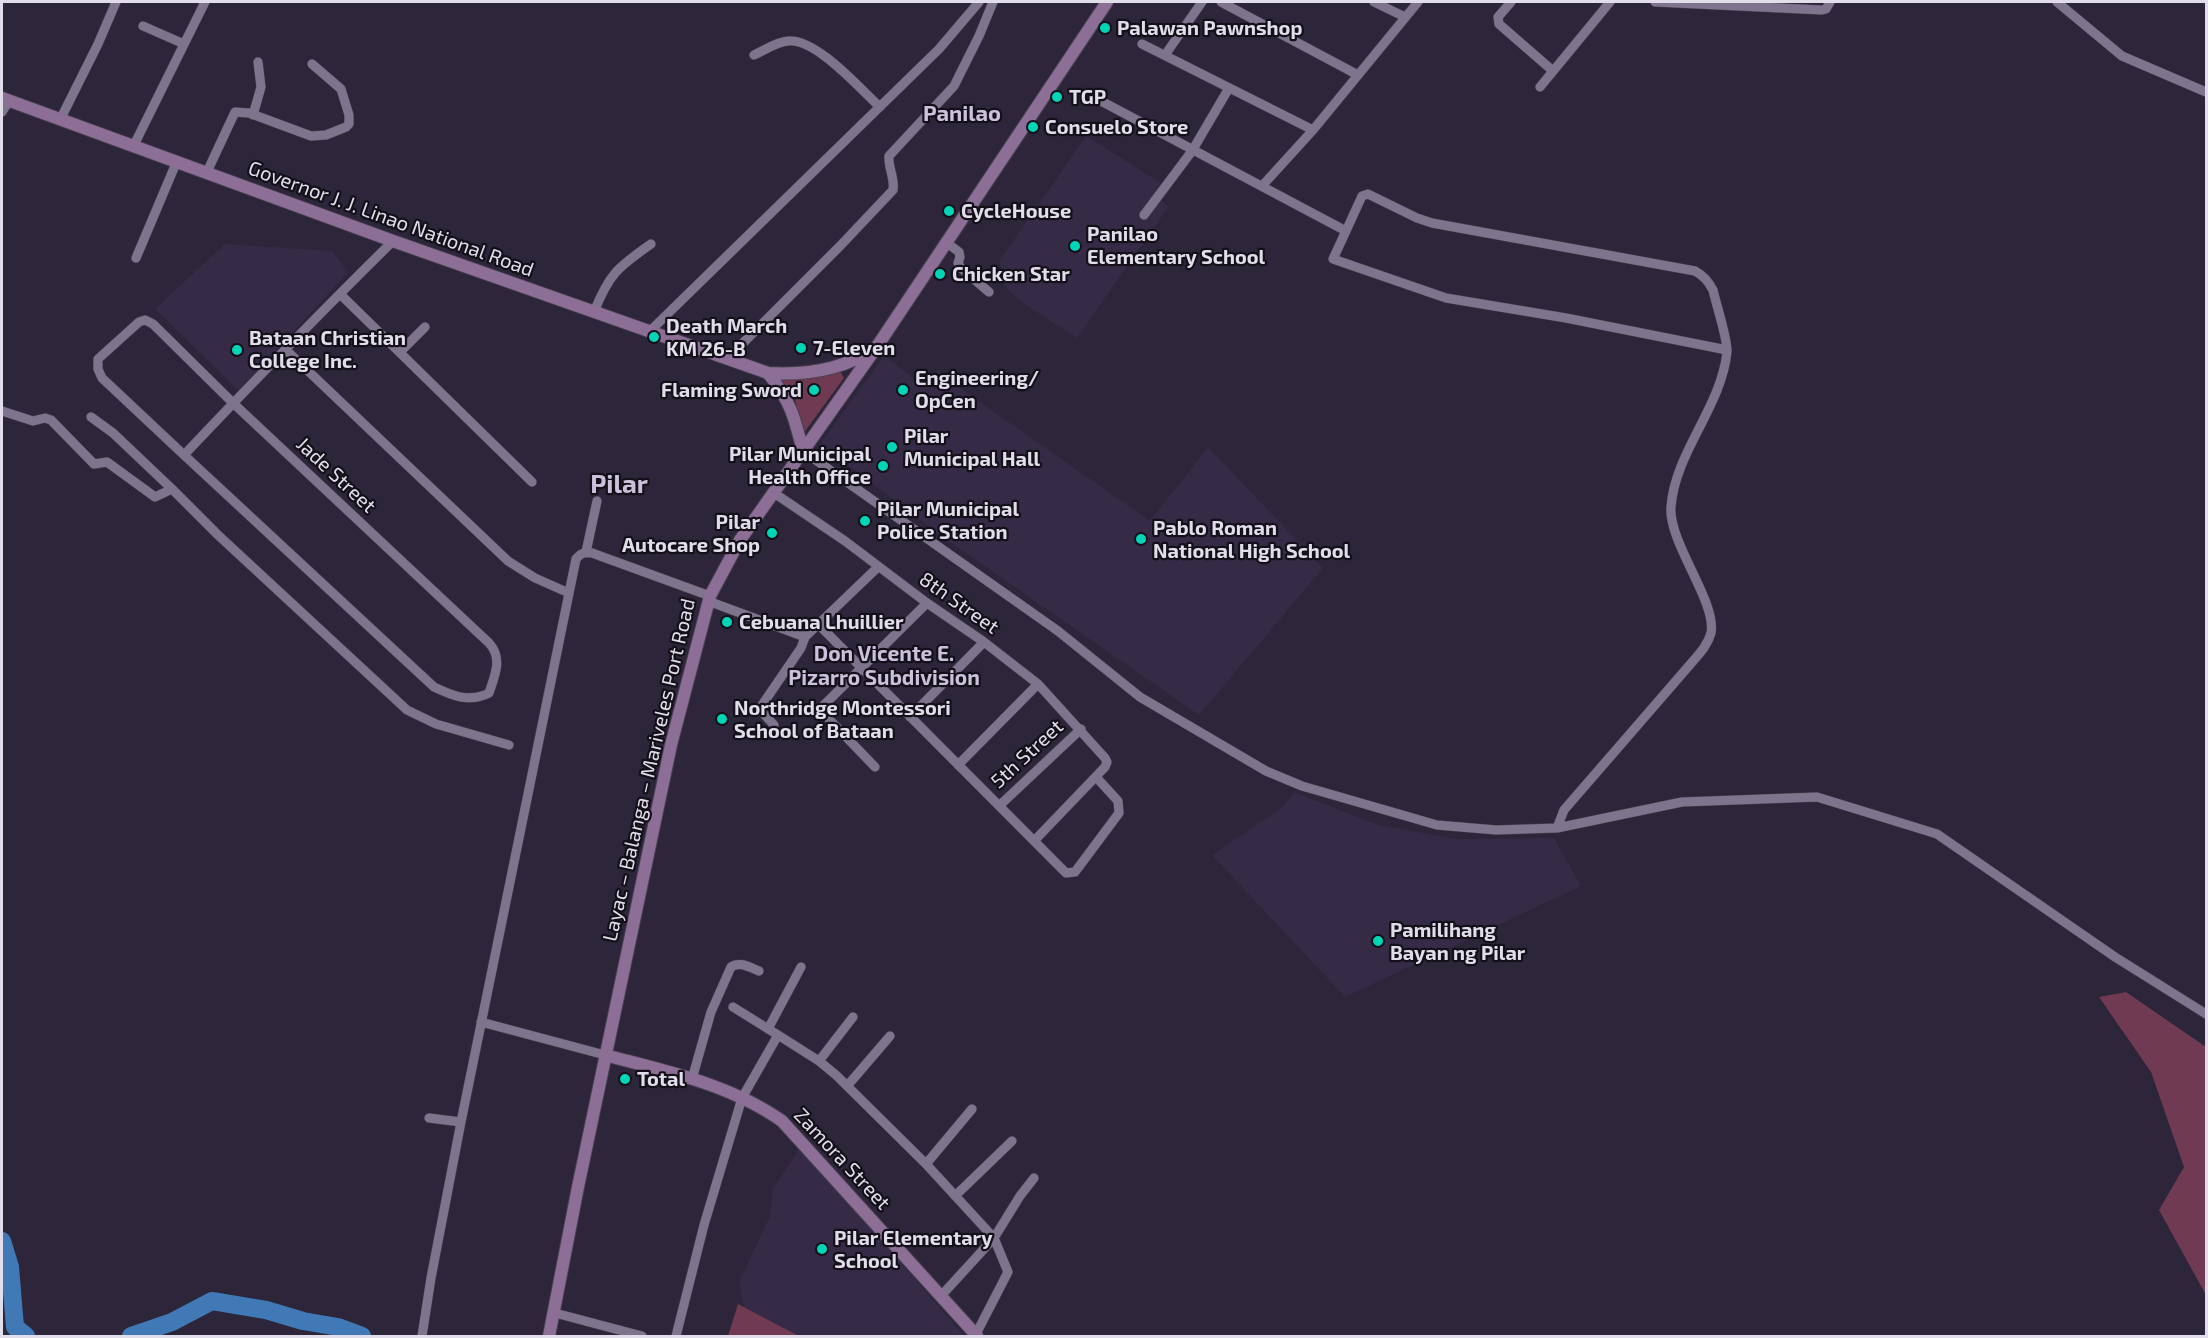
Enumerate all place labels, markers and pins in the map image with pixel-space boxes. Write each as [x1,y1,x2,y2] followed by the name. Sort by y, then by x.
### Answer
[1117,16,1302,40] place label: Palawan Pawnshop
[1098,21,1112,35] marker: Palawan Pawnshop
[1069,85,1106,109] place label: TGP
[1050,90,1064,104] marker: TGP
[1045,115,1188,139] place label: Consuelo Store
[1026,120,1040,134] marker: Consuelo Store
[961,199,1071,223] place label: CycleHouse
[942,204,956,218] marker: CycleHouse
[1087,222,1265,269] place label: Panilao Elementary School
[1068,239,1082,253] marker: Panilao Elementary School
[952,262,1070,286] place label: Chicken Star
[933,267,947,281] marker: Chicken Star
[666,314,787,361] place label: Death March KM 26-B
[249,326,406,373] place label: Bataan Christian College Inc.
[647,330,661,344] marker: Death March KM 26-B
[813,336,895,360] place label: 7-Eleven
[794,341,808,355] marker: 7-Eleven
[230,343,244,357] marker: Bataan Christian College Inc.
[915,366,1039,413] place label: Engineering/ OpCen
[661,378,802,402] place label: Flaming Sword
[807,383,821,397] marker: Flaming Sword
[896,383,910,397] marker: Engineering/ OpCen
[904,424,1040,471] place label: Pilar Municipal Hall
[885,440,899,454] marker: Pilar Municipal Hall
[729,442,871,489] place label: Pilar Municipal Health Office
[876,459,890,473] marker: Pilar Municipal Health Office
[877,497,1019,544] place label: Pilar Municipal Police Station
[622,510,760,557] place label: Pilar Autocare Shop
[858,514,872,528] marker: Pilar Municipal Police Station
[1153,516,1350,563] place label: Pablo Roman National High School
[765,526,779,540] marker: Pilar Autocare Shop
[1134,532,1148,546] marker: Pablo Roman National High School
[739,610,903,634] place label: Cebuana Lhuillier
[720,615,734,629] marker: Cebuana Lhuillier
[734,696,951,743] place label: Northridge Montessori School of Bataan
[715,712,729,726] marker: Northridge Montessori School of Bataan
[1390,918,1525,965] place label: Pamilihang Bayan ng Pilar
[1371,934,1385,948] marker: Pamilihang Bayan ng Pilar
[637,1067,685,1091] place label: Total
[618,1072,632,1086] marker: Total
[834,1226,992,1273] place label: Pilar Elementary School
[815,1242,829,1256] marker: Pilar Elementary School

